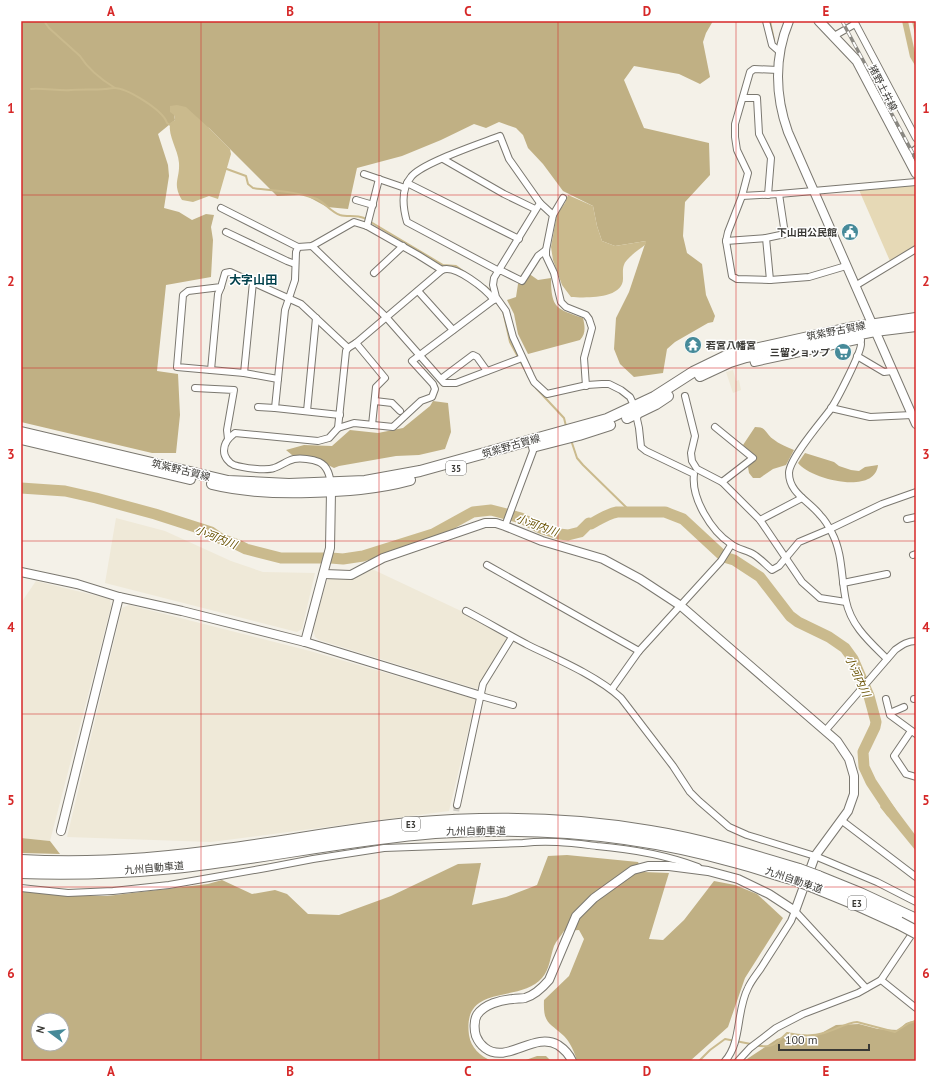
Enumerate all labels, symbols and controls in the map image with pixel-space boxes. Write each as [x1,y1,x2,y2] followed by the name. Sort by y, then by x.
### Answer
[107,3,115,20] text: A
[286,3,294,20] text: B
[464,3,472,20] text: C
[643,3,651,20] text: D
[823,3,830,20] text: E
[866,63,900,113] street label: 猪野土井線
[7,100,15,117] text: 1
[922,100,930,117] text: 1
[840,222,860,242] public building icon: 下山田公民館
[777,226,837,239] place label: 下山田公民館
[229,272,277,287] district label: 大字山田
[7,273,15,290] text: 2
[922,273,930,290] text: 2
[805,319,867,343] street label: 筑紫野古賀線
[683,335,703,355] temple icon: 若宮八幡宮
[705,339,756,352] place label: 若宮八幡宮
[833,342,853,362] supermarket icon: 三留ショップ
[770,346,830,359] place label: 三留ショップ
[480,431,542,461] street label: 筑紫野古賀線
[7,446,15,463] text: 3
[922,446,930,463] text: 3
[150,456,212,484] street label: 筑紫野古賀線
[446,461,466,475] road number: 35
[514,511,561,539] water label: 小河内川
[193,522,240,552] water label: 小河内川
[7,619,15,636] text: 4
[922,619,930,636] text: 4
[842,653,874,700] water label: 小河内川
[7,792,15,809] text: 5
[922,792,930,809] text: 5
[402,817,420,831] road number: E3
[446,824,506,838] street label: 九州自動車道
[124,859,184,877] street label: 九州自動車道
[764,864,824,896] street label: 九州自動車道
[848,896,866,910] road number: E3
[7,965,15,982] text: 6
[922,965,930,982] text: 6
[30,1012,70,1052] north arrow
[33,1024,48,1035] text: N
[779,1026,869,1052] scale bar
[785,1032,818,1047] text: 100 m
[107,1063,115,1080] text: A
[286,1063,294,1080] text: B
[464,1063,472,1080] text: C
[643,1063,651,1080] text: D
[823,1063,830,1080] text: E

